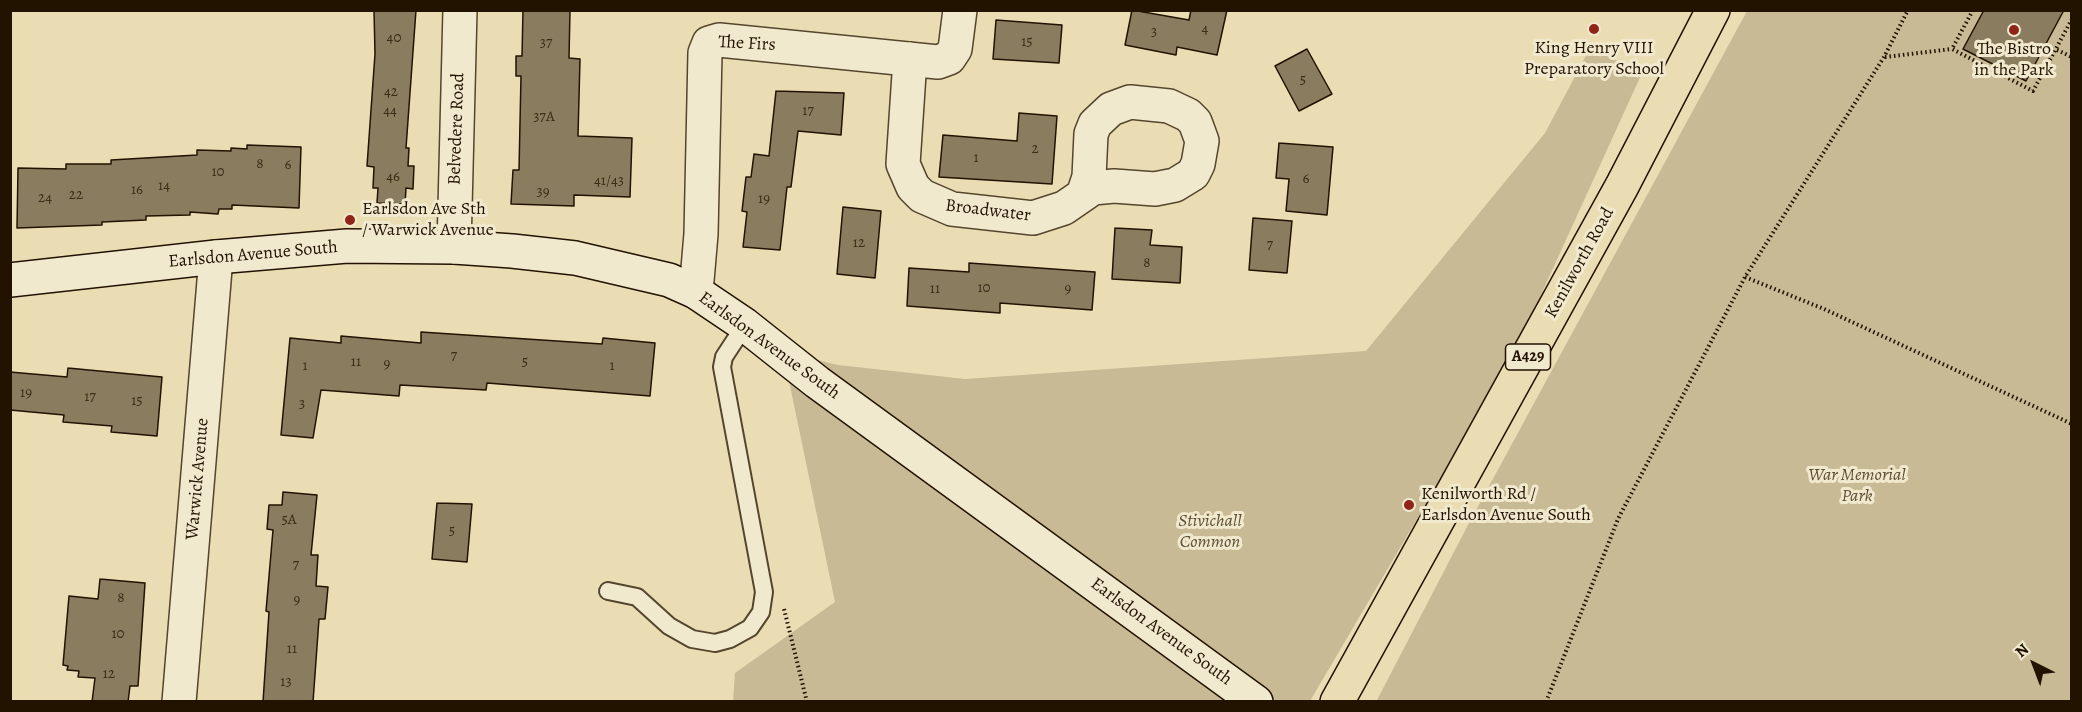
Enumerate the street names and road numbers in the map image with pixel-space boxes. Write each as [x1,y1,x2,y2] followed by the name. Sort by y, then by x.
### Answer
[718,32,776,56] street label: The Firs
[444,72,470,186] street label: Belvedere Road
[944,195,1032,227] street label: Broadwater
[1541,204,1619,322] street label: Kenilworth Road
[167,237,339,273] street label: Earlsdon Avenue South
[694,287,844,405] street label: Earlsdon Avenue South
[1506,344,1550,370] road number: A429
[182,417,214,541] street label: Warwick Avenue
[1086,573,1236,691] street label: Earlsdon Avenue South

